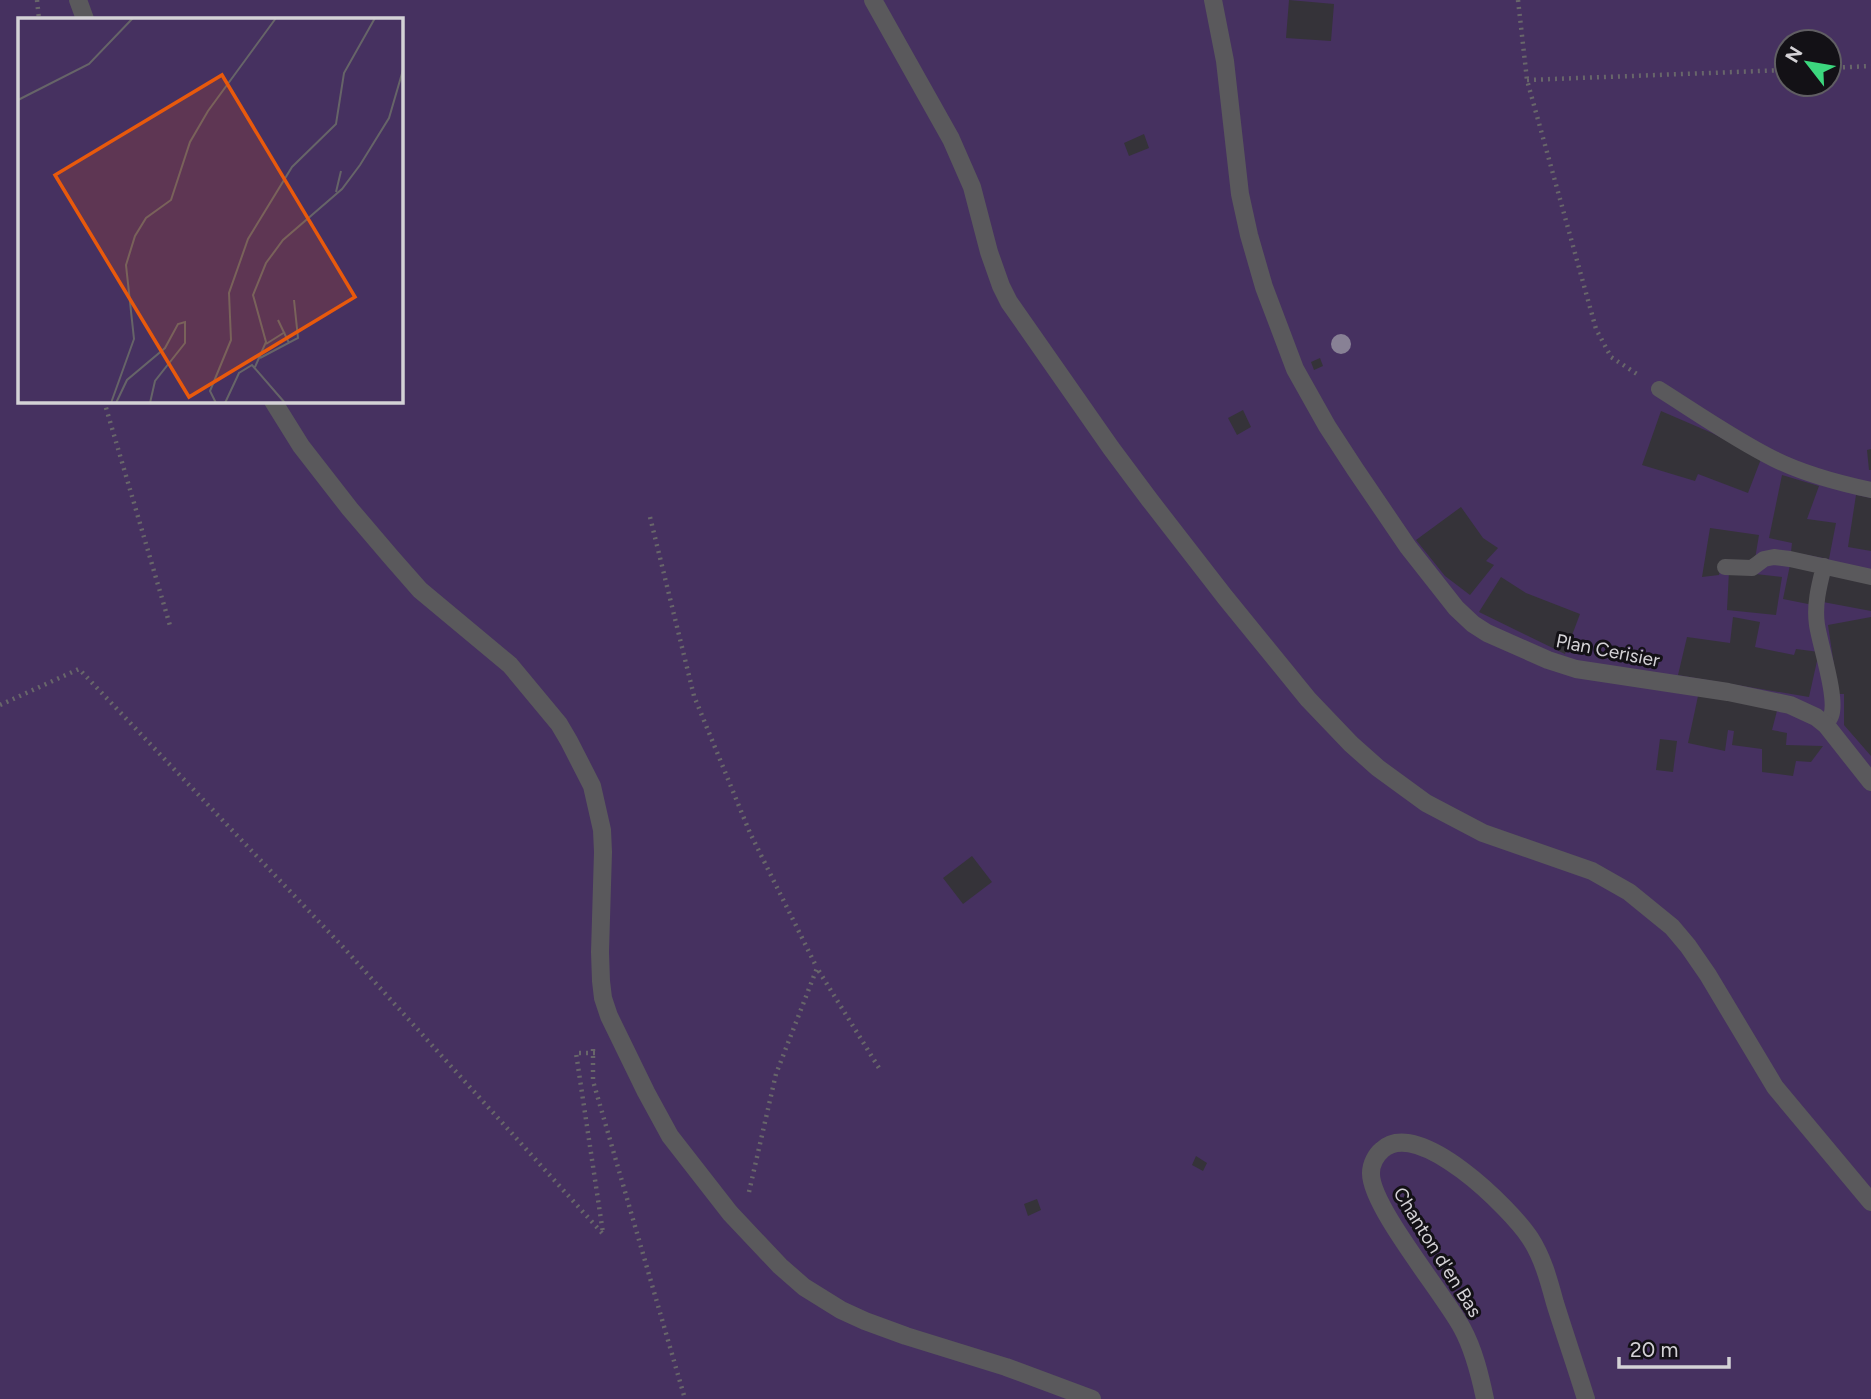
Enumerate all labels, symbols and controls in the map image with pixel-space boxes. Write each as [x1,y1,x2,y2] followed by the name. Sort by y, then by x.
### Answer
[18,18,402,402] inset map
[1773,28,1843,98] north arrow
[1780,42,1807,67] text: N
[1554,629,1662,672] street label: Plan Cerisier
[1388,1183,1487,1322] street label: Chanton d'en Bas
[1619,1326,1729,1370] scale bar
[1630,1337,1678,1362] text: 20 m

